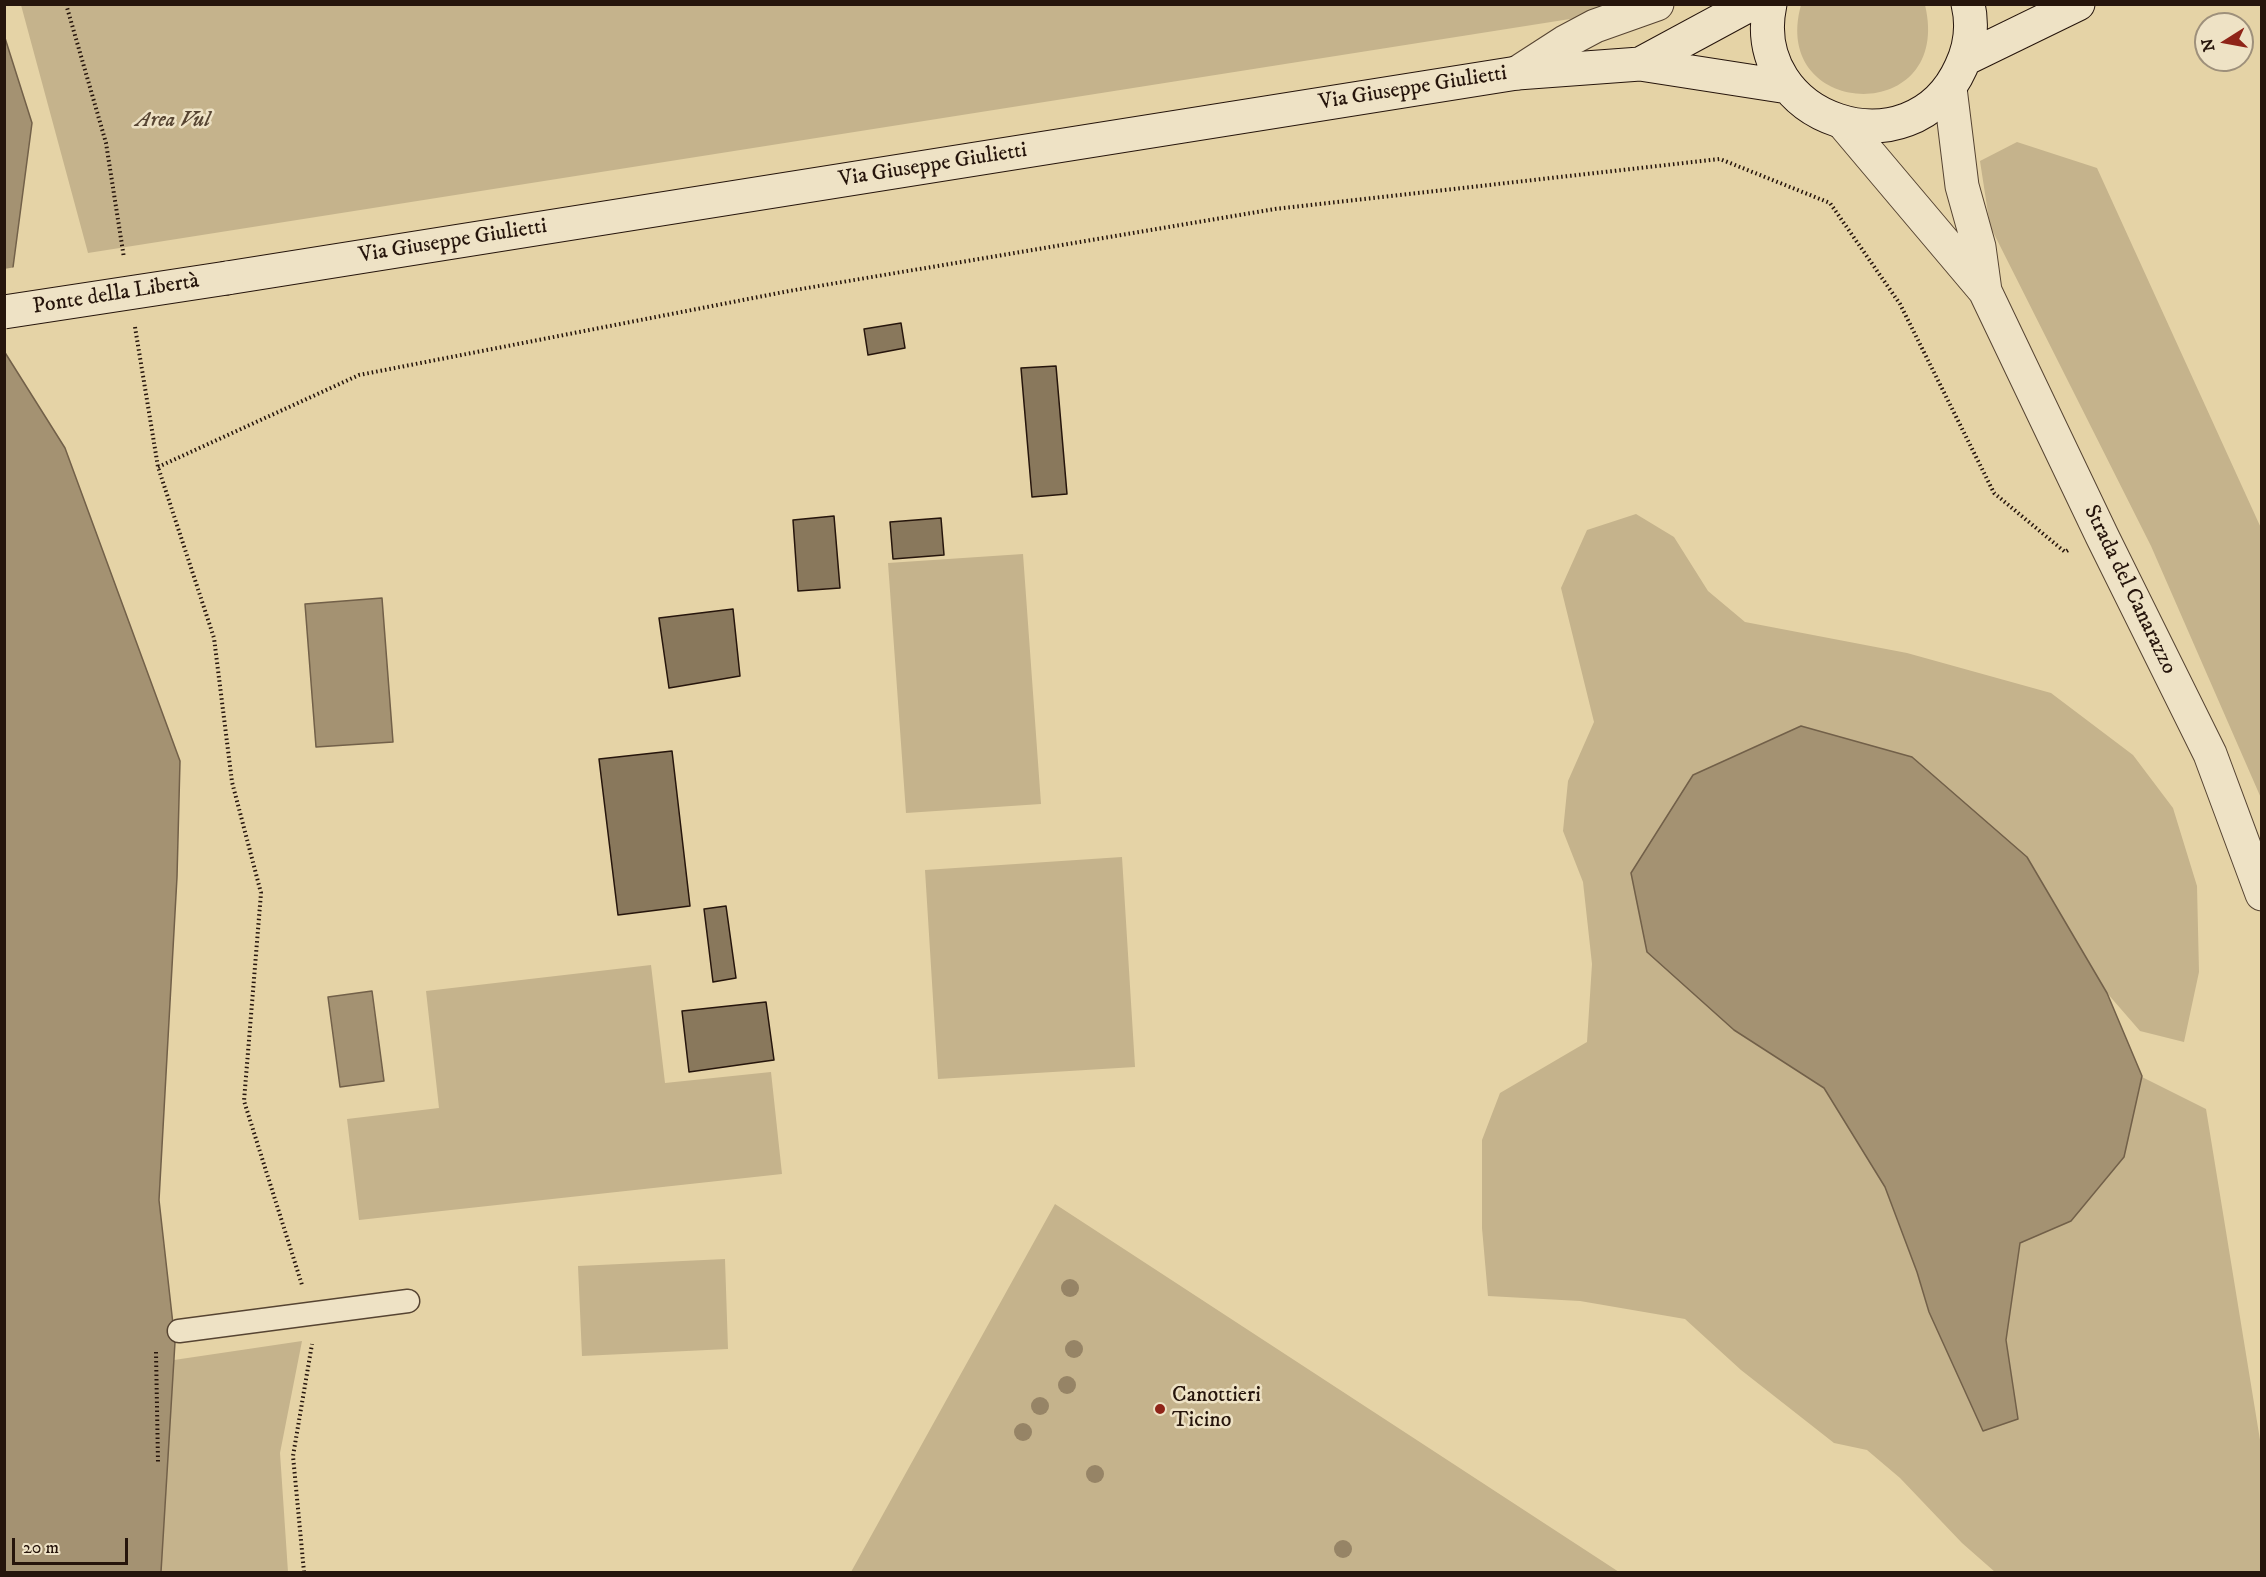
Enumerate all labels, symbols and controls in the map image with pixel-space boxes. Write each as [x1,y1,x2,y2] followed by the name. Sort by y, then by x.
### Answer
[2194,12,2254,72] north arrow
[2197,37,2219,53] text: N
[1317,61,1509,117] street label: Via Giuseppe Giulietti
[136,108,210,134] park label: Area Vul
[837,138,1029,194] street label: Via Giuseppe Giulietti
[357,214,549,270] street label: Via Giuseppe Giulietti
[31,269,201,321] street label: Ponte della Libertà
[2077,501,2181,679] street label: Strada del Canarazzo
[1172,1383,1261,1434] place label: Canottieri Ticino
[1153,1402,1167,1416] marker: Canottieri Ticino
[15,1526,130,1564] scale bar
[23,1537,59,1559] text: 20 m

